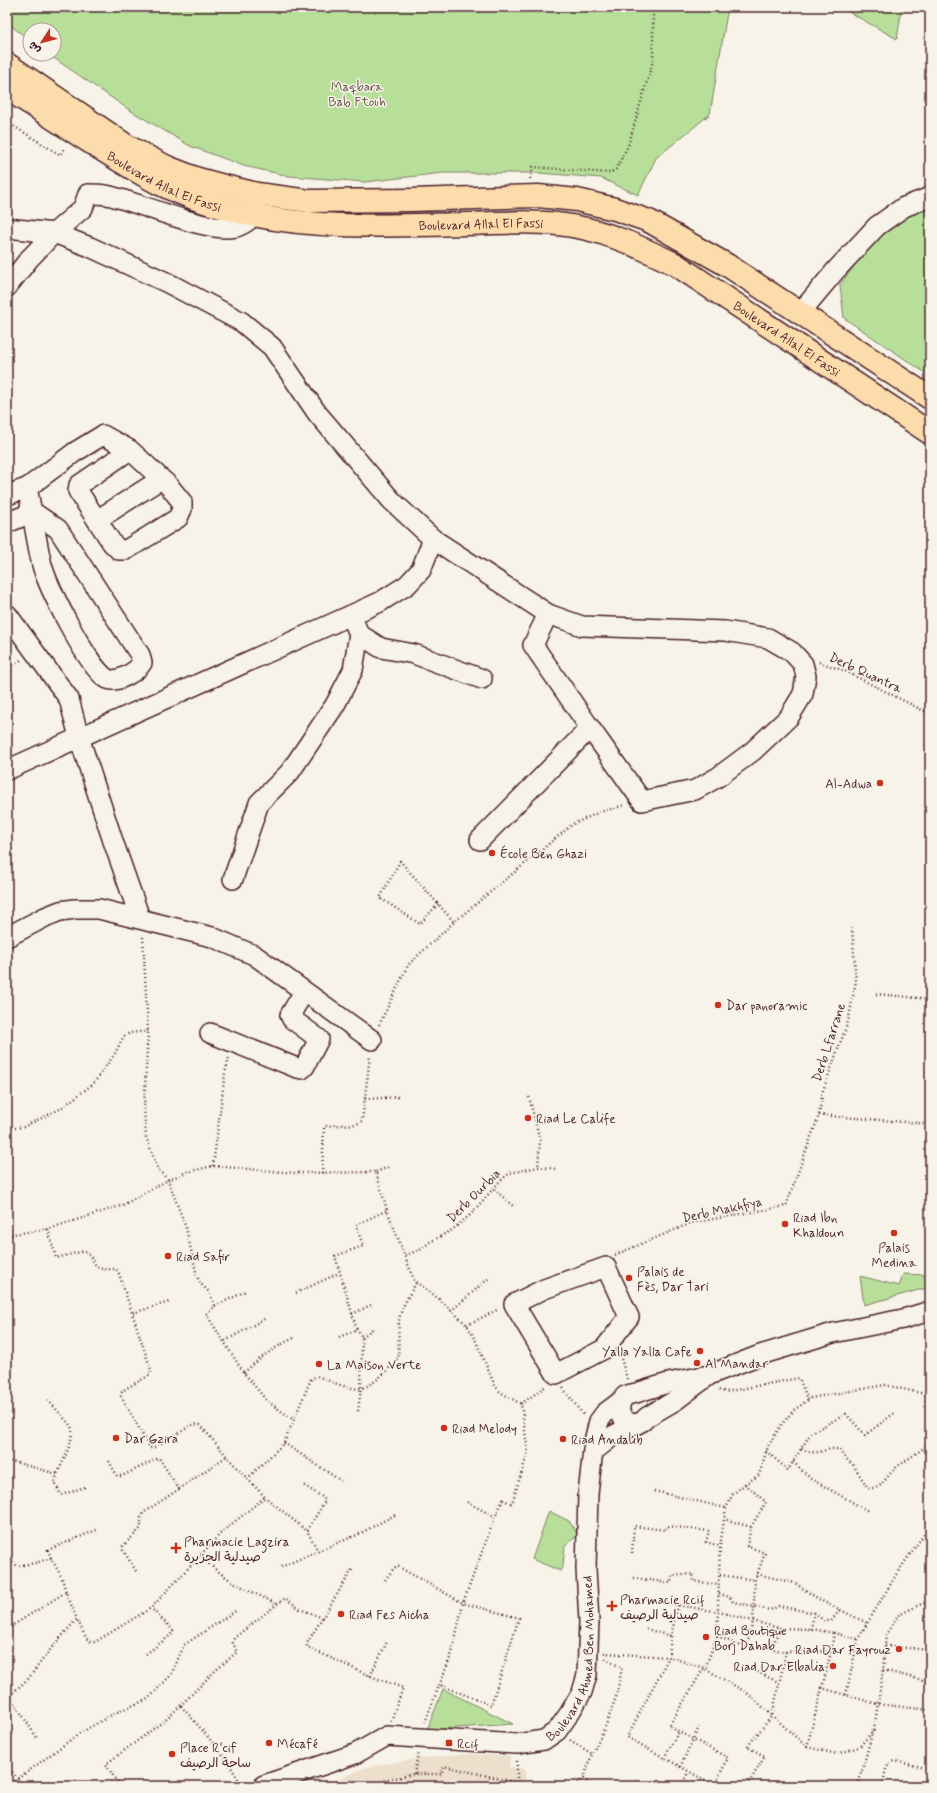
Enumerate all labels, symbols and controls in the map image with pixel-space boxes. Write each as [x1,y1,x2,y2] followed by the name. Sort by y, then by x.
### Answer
[22,22,62,62] north arrow
[25,38,44,56] text: ش
[328,79,386,111] park label: Maqbara Bab Ftouh
[103,148,223,217] street label: Boulevard Allal El Fassi
[418,215,544,235] street label: Boulevard Allal El Fassi
[730,298,843,381] street label: Boulevard Allal El Fassi
[826,649,905,698] street label: Derb Quantra
[825,776,872,793] place label: Al-Adwa
[875,778,885,788] marker: Al-Adwa
[500,845,587,863] place label: École Ben Ghazi
[487,848,497,858] marker: École Ben Ghazi
[726,998,807,1015] place label: Dar panoramic
[713,1000,723,1010] marker: Dar panoramic
[809,1001,850,1084] street label: Derb Lfarrane
[536,1111,616,1128] place label: Riad Le Calife
[523,1113,533,1123] marker: Riad Le Calife
[444,1166,504,1226] street label: Derb Ourbia
[681,1194,764,1227] street label: Derb Makhfiya
[793,1210,844,1242] place label: Riad Ibn Khaldoun
[780,1219,790,1229] marker: Riad Ibn Khaldoun
[889,1228,899,1238] marker: Palais Medina
[872,1240,917,1272] place label: Palais Medina
[176,1249,230,1266] place label: Riad Safir
[163,1251,173,1261] marker: Riad Safir
[637,1264,709,1296] place label: Palais de Fès, Dar Tari
[624,1273,634,1283] marker: Palais de Fès, Dar Tari
[602,1344,692,1361] place label: Yalla Yalla Cafe
[695,1346,705,1356] marker: Yalla Yalla Cafe
[705,1356,769,1373] place label: Al Mandar
[327,1357,421,1374] place label: La Maison Verte
[692,1358,702,1368] marker: Al Mandar
[314,1359,324,1369] marker: La Maison Verte
[452,1421,517,1438] place label: Riad Melody
[439,1423,449,1433] marker: Riad Melody
[124,1431,178,1448] place label: Dar Gzira
[571,1432,643,1449] place label: Riad Andalib
[111,1433,121,1443] marker: Dar Gzira
[558,1434,568,1444] marker: Riad Andalib
[184,1534,290,1566] place label: Pharmacie Lagzira صيدلية الجزيرة
[171,1543,181,1553] marker: Pharmacie Lagzira صيدلية الجزيرة
[543,1575,599,1746] street label: Boulevard Ahmed Ben Mohamed
[620,1592,705,1624] place label: Pharmacie Rcif صيدلية الرصيف
[607,1601,617,1611] marker: Pharmacie Rcif صيدلية الرصيف
[349,1607,430,1624] place label: Riad Fes Aicha
[336,1609,346,1619] marker: Riad Fes Aicha
[714,1623,787,1655] place label: Riad Boutique Borj Dahab
[701,1632,711,1642] marker: Riad Boutique Borj Dahab
[795,1642,892,1659] place label: Riad Dar Fayrouz
[894,1644,904,1654] marker: Riad Dar Fayrouz
[733,1659,825,1676] place label: Riad Dar Elbalia
[828,1661,838,1671] marker: Riad Dar Elbalia
[277,1736,318,1753] place label: Mécafé
[457,1736,479,1753] place label: Rcif
[264,1738,274,1748] marker: Mécafé
[444,1738,454,1748] marker: Rcif
[180,1740,251,1772] place label: Place R'cif ساحة الرصيف
[167,1749,177,1759] marker: Place R'cif ساحة الرصيف

